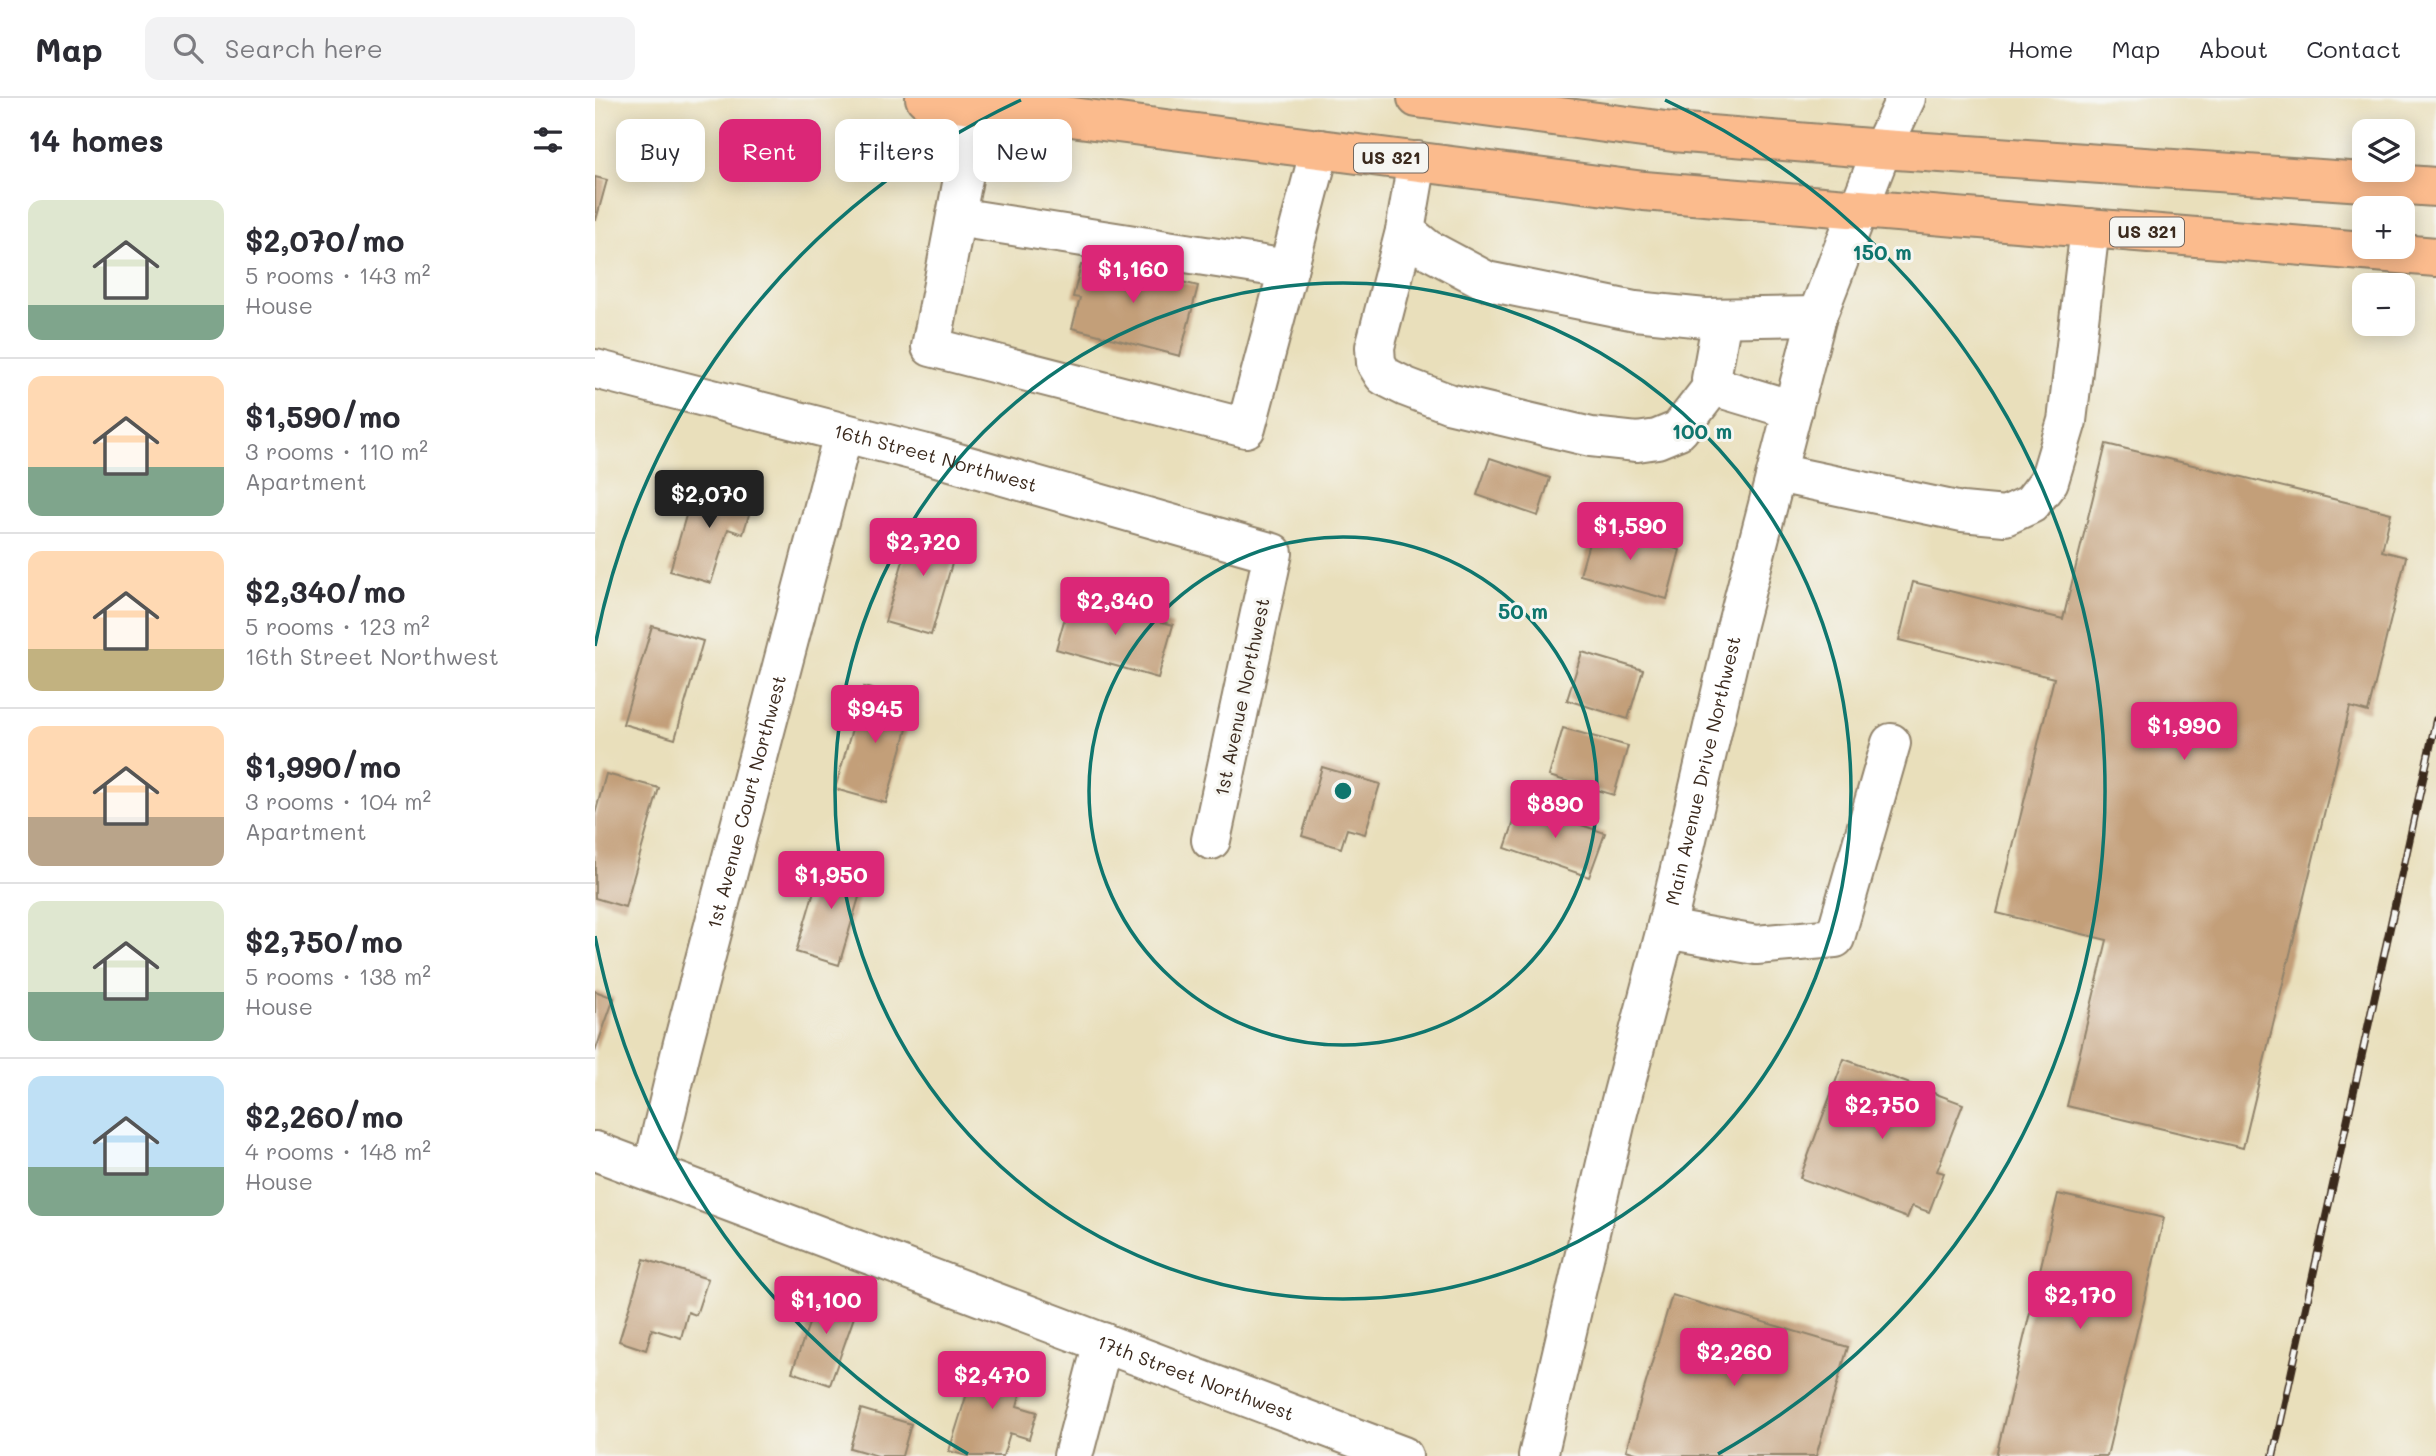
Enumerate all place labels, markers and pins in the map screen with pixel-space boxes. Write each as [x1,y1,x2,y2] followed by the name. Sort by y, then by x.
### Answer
[1076,246,1190,305] pin: $1,160
[652,470,766,530] pin: $2,070
[1573,503,1687,562] pin: $1,590
[866,518,980,578] pin: $2,720
[1058,578,1172,637] pin: $2,340
[834,686,916,745] pin: $945
[2127,702,2241,762] pin: $1,990
[1331,779,1355,803] centre of rings
[1514,780,1596,840] pin: $890
[774,852,888,911] pin: $1,950
[1825,1082,1939,1141] pin: $2,750
[2023,1272,2137,1331] pin: $2,170
[769,1276,883,1336] pin: $1,100
[1677,1328,1791,1388] pin: $2,260
[935,1352,1049,1411] pin: $2,470

